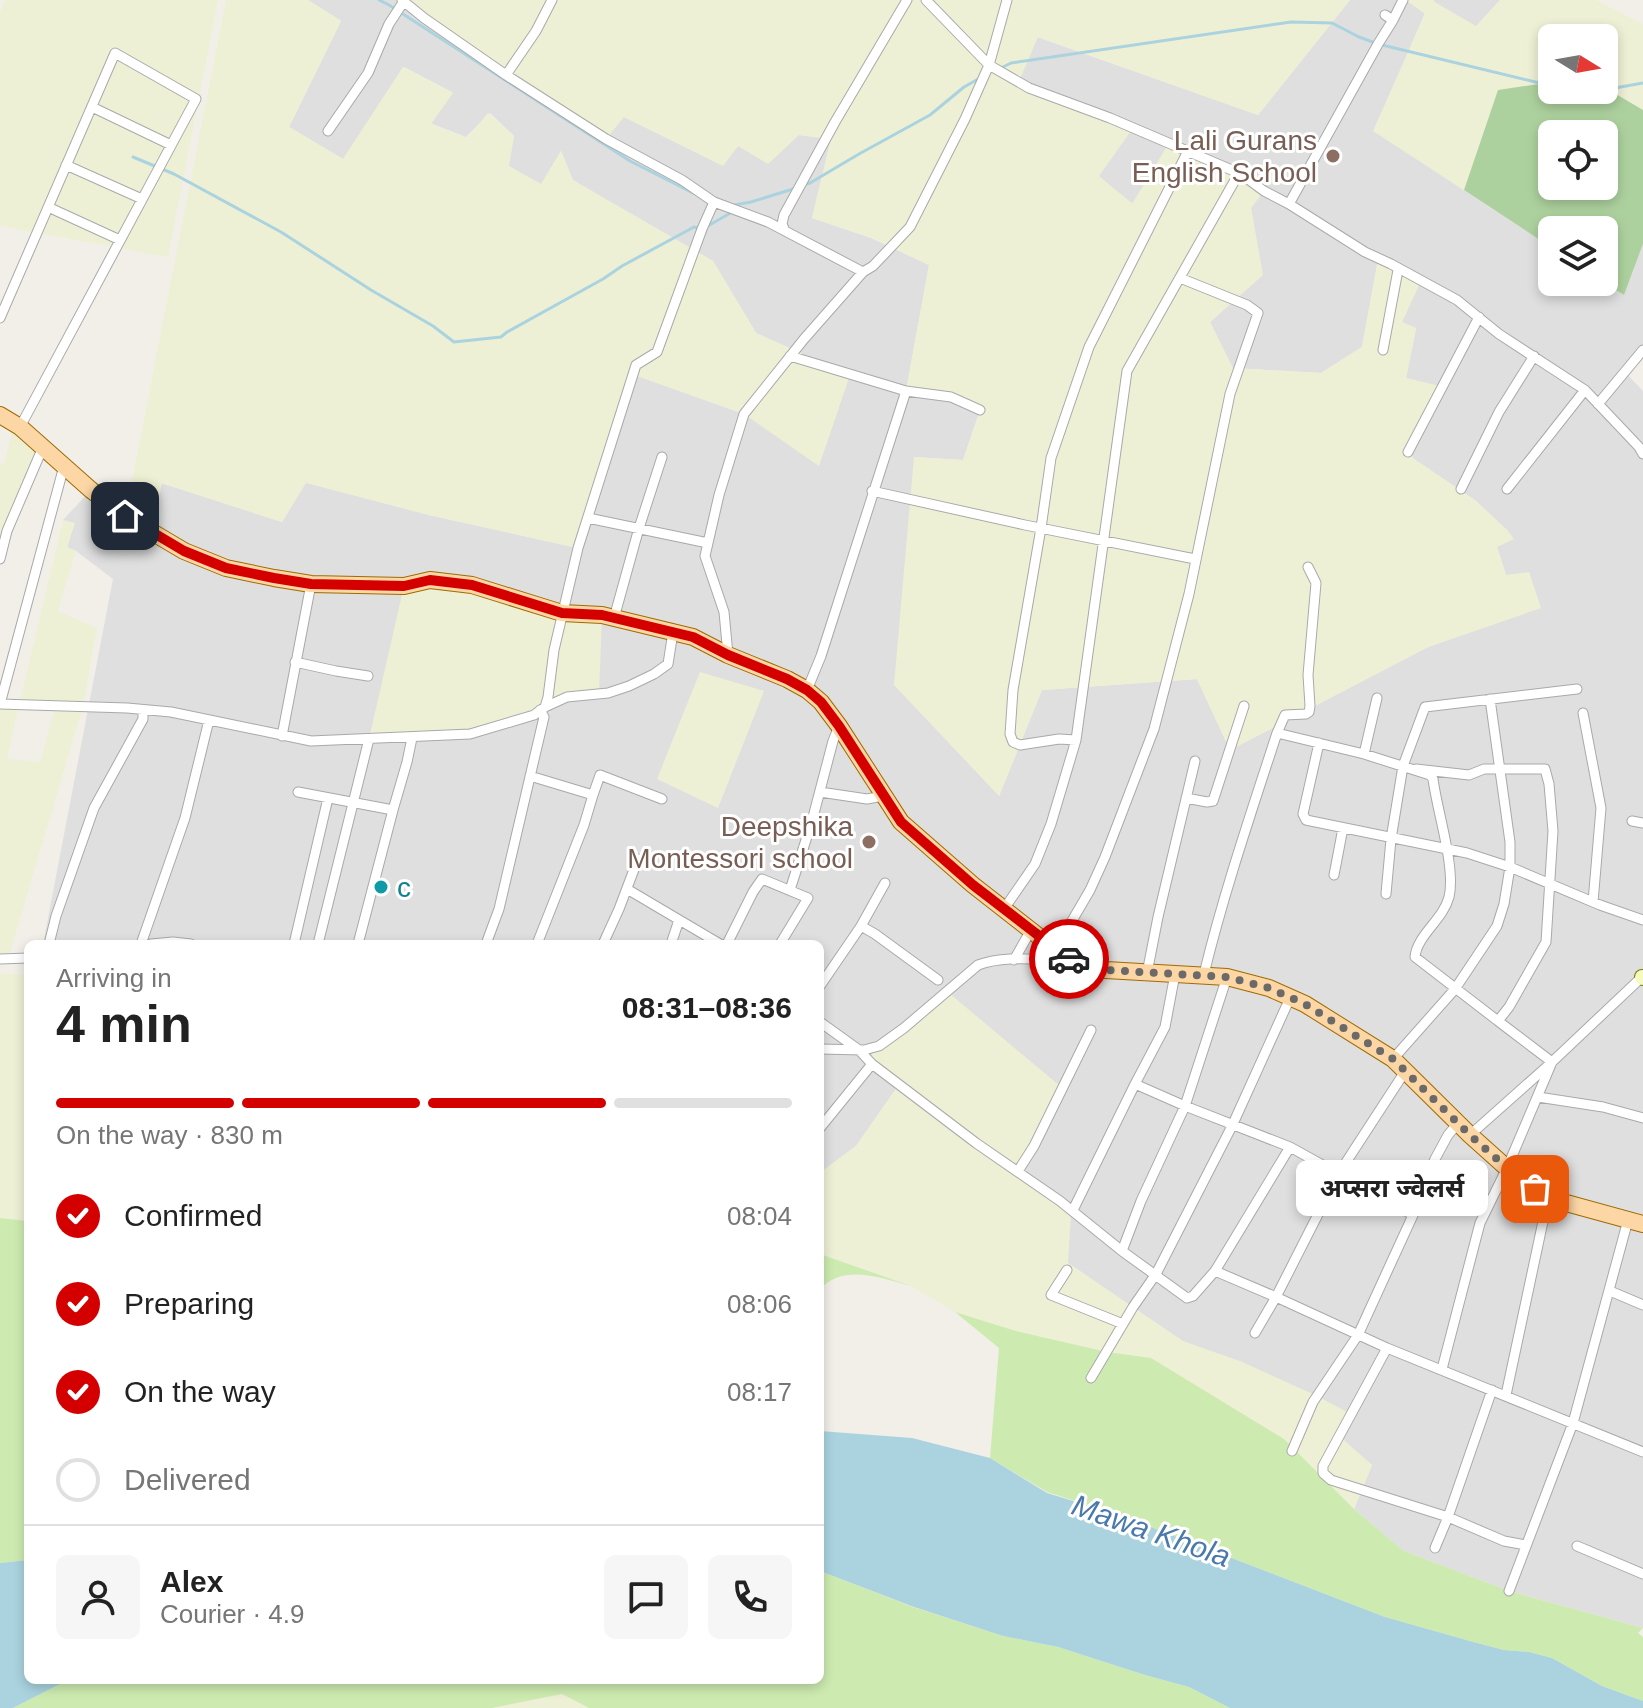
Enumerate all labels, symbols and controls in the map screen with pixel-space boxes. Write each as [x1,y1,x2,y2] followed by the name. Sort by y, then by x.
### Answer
[1538,24,1618,104] north arrow
[1538,24,1618,296] map controls
[1538,120,1618,200] button: locate
[1132,125,1317,188] place label: Lali Gurans English School
[1324,147,1342,165] marker: Lali Gurans English School
[1538,216,1618,296] button: layers
[91,482,159,550] pin
[103,494,147,538] icon: home
[627,811,853,874] place label: Deepshika Montessori school
[860,833,878,851] marker: Deepshika Montessori school
[397,872,411,903] place label: c
[372,878,390,896] marker: c
[1029,919,1109,999] courier
[1047,937,1091,981] icon: car
[56,963,172,993] text: Arriving in
[622,991,792,1024] text: 08:31–08:36
[56,995,192,1053] text: 4 min
[56,1120,283,1150] text: On the way · 830 m
[1501,1155,1569,1223] pin
[1295,1161,1487,1217] callout: अप्सरा ज्वेलर्स
[1513,1167,1557,1211] icon: bag
[1320,1173,1464,1203] text: अप्सरा ज्वेलर्स
[56,1194,100,1238] icon: check
[124,1199,262,1232] text: Confirmed
[727,1201,792,1231] text: 08:04
[56,1282,100,1326] icon: check
[124,1287,254,1320] text: Preparing
[727,1289,792,1319] text: 08:06
[56,1370,100,1414] icon: check
[124,1375,276,1408] text: On the way
[727,1377,792,1407] text: 08:17
[124,1463,251,1496] text: Delivered
[1068,1488,1235,1573] water label: Mawa Khola
[56,1555,140,1639] button: person
[604,1555,688,1639] button: chat
[708,1555,792,1639] button: phone
[160,1565,223,1598] text: Alex
[160,1599,305,1629] text: Courier · 4.9

